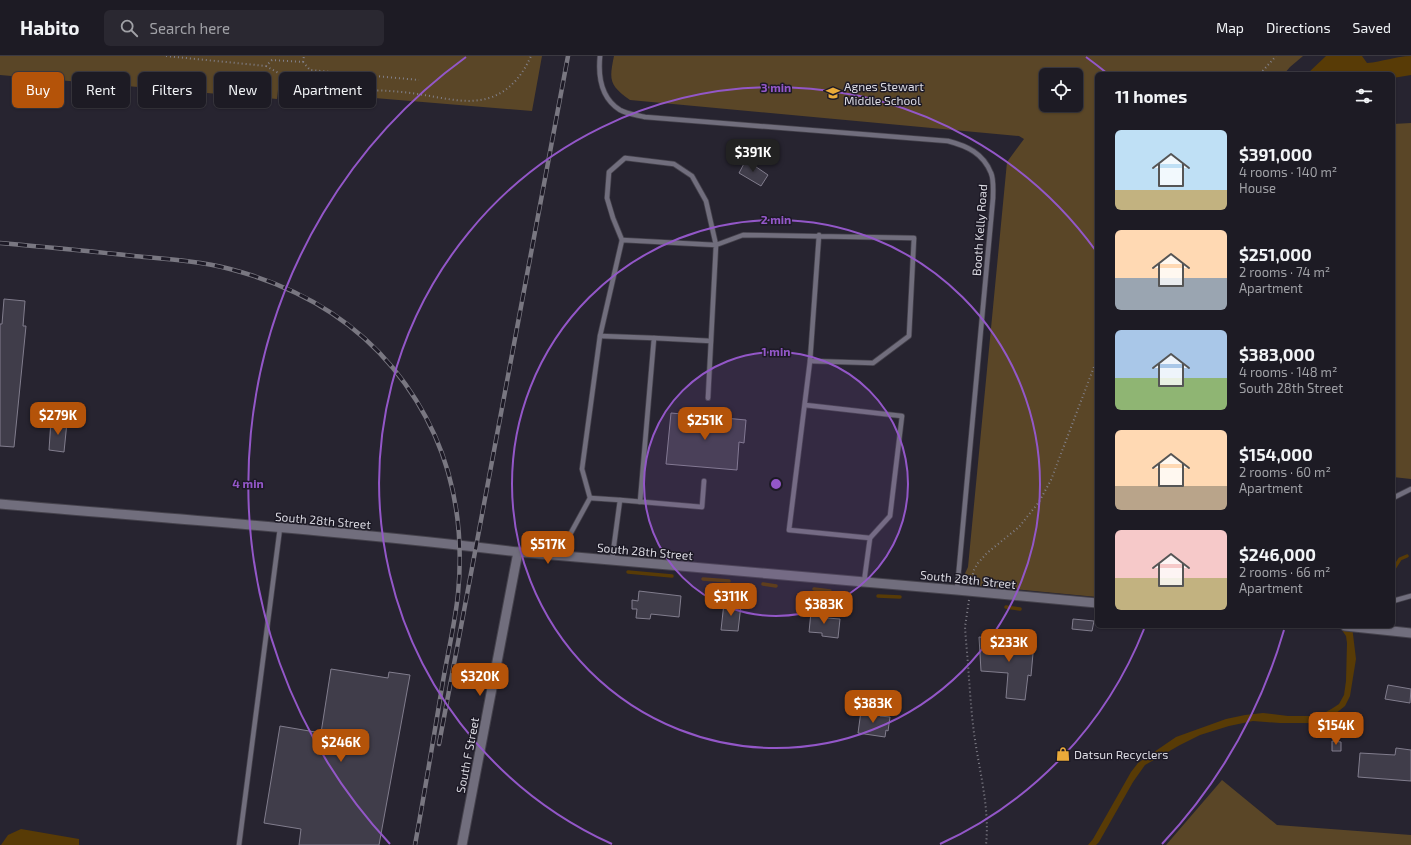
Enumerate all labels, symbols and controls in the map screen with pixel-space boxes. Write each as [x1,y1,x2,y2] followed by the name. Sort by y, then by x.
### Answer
[104,10,384,46] search box
[20,16,80,39] text: Habito
[118,17,140,39] icon: search
[150,19,230,37] text: Search here
[1216,19,1244,36] text: Map
[1266,19,1331,36] text: Directions
[1353,19,1391,36] text: Saved
[1039,68,1083,112] map controls
[1039,68,1083,112] button: locate
[12,72,64,108] chip: Buy
[72,72,130,108] chip: Rent
[138,72,206,108] chip: Filters
[214,72,271,108] chip: New
[279,72,376,108] chip: Apartment
[844,79,924,107] place label: Agnes Stewart Middle School
[761,80,791,94] text: 3 min
[825,85,841,101] school or university icon: Agnes Stewart Middle School
[1353,85,1375,107] icon: filters
[1115,86,1187,106] text: 11 homes
[725,139,781,173] pin: $391K
[735,144,771,160] text: $391K
[1239,144,1312,164] text: $391,000
[1147,146,1195,194] icon: home
[1239,164,1337,180] text: 4 rooms · 140 m²
[1239,180,1276,196] text: House
[969,184,989,276] street label: Booth Kelly Road
[761,212,791,226] text: 2 min
[1239,244,1312,264] text: $251,000
[1147,246,1195,294] icon: home
[1239,264,1330,280] text: 2 rooms · 74 m²
[1239,280,1303,296] text: Apartment
[762,344,790,358] text: 1 min
[1239,344,1315,364] text: $383,000
[1147,346,1195,394] icon: home
[1239,364,1337,380] text: 4 rooms · 148 m²
[1239,380,1343,396] text: South 28th Street
[30,402,86,436] pin: $279K
[39,407,77,423] text: $279K
[677,407,733,441] pin: $251K
[687,412,723,428] text: $251K
[1239,444,1313,464] text: $154,000
[1147,446,1195,494] icon: home
[1239,464,1331,480] text: 2 rooms · 60 m²
[232,476,264,490] text: 4 min
[769,477,783,491] centre of rings
[1239,480,1303,496] text: Apartment
[274,509,372,531] street label: South 28th Street
[520,531,576,565] pin: $517K
[530,536,566,552] text: $517K
[596,540,694,562] street label: South 28th Street
[1239,544,1316,564] text: $246,000
[1147,546,1195,594] icon: home
[1239,564,1330,580] text: 2 rooms · 66 m²
[919,567,1017,591] street label: South 28th Street
[1239,580,1303,596] text: Apartment
[703,583,759,617] pin: $311K
[714,588,748,604] text: $311K
[796,591,852,625] pin: $383K
[805,596,843,612] text: $383K
[981,629,1037,663] pin: $233K
[990,634,1028,650] text: $233K
[452,663,508,697] pin: $320K
[461,668,499,684] text: $320K
[845,690,901,724] pin: $383K
[854,695,892,711] text: $383K
[1308,712,1364,746] pin: $154K
[453,716,481,794] street label: South F Street
[1318,717,1354,733] text: $154K
[313,729,369,763] pin: $246K
[321,734,361,750] text: $246K
[1055,746,1071,762] shop icon: Datsun Recyclers
[1074,747,1168,761] place label: Datsun Recyclers

